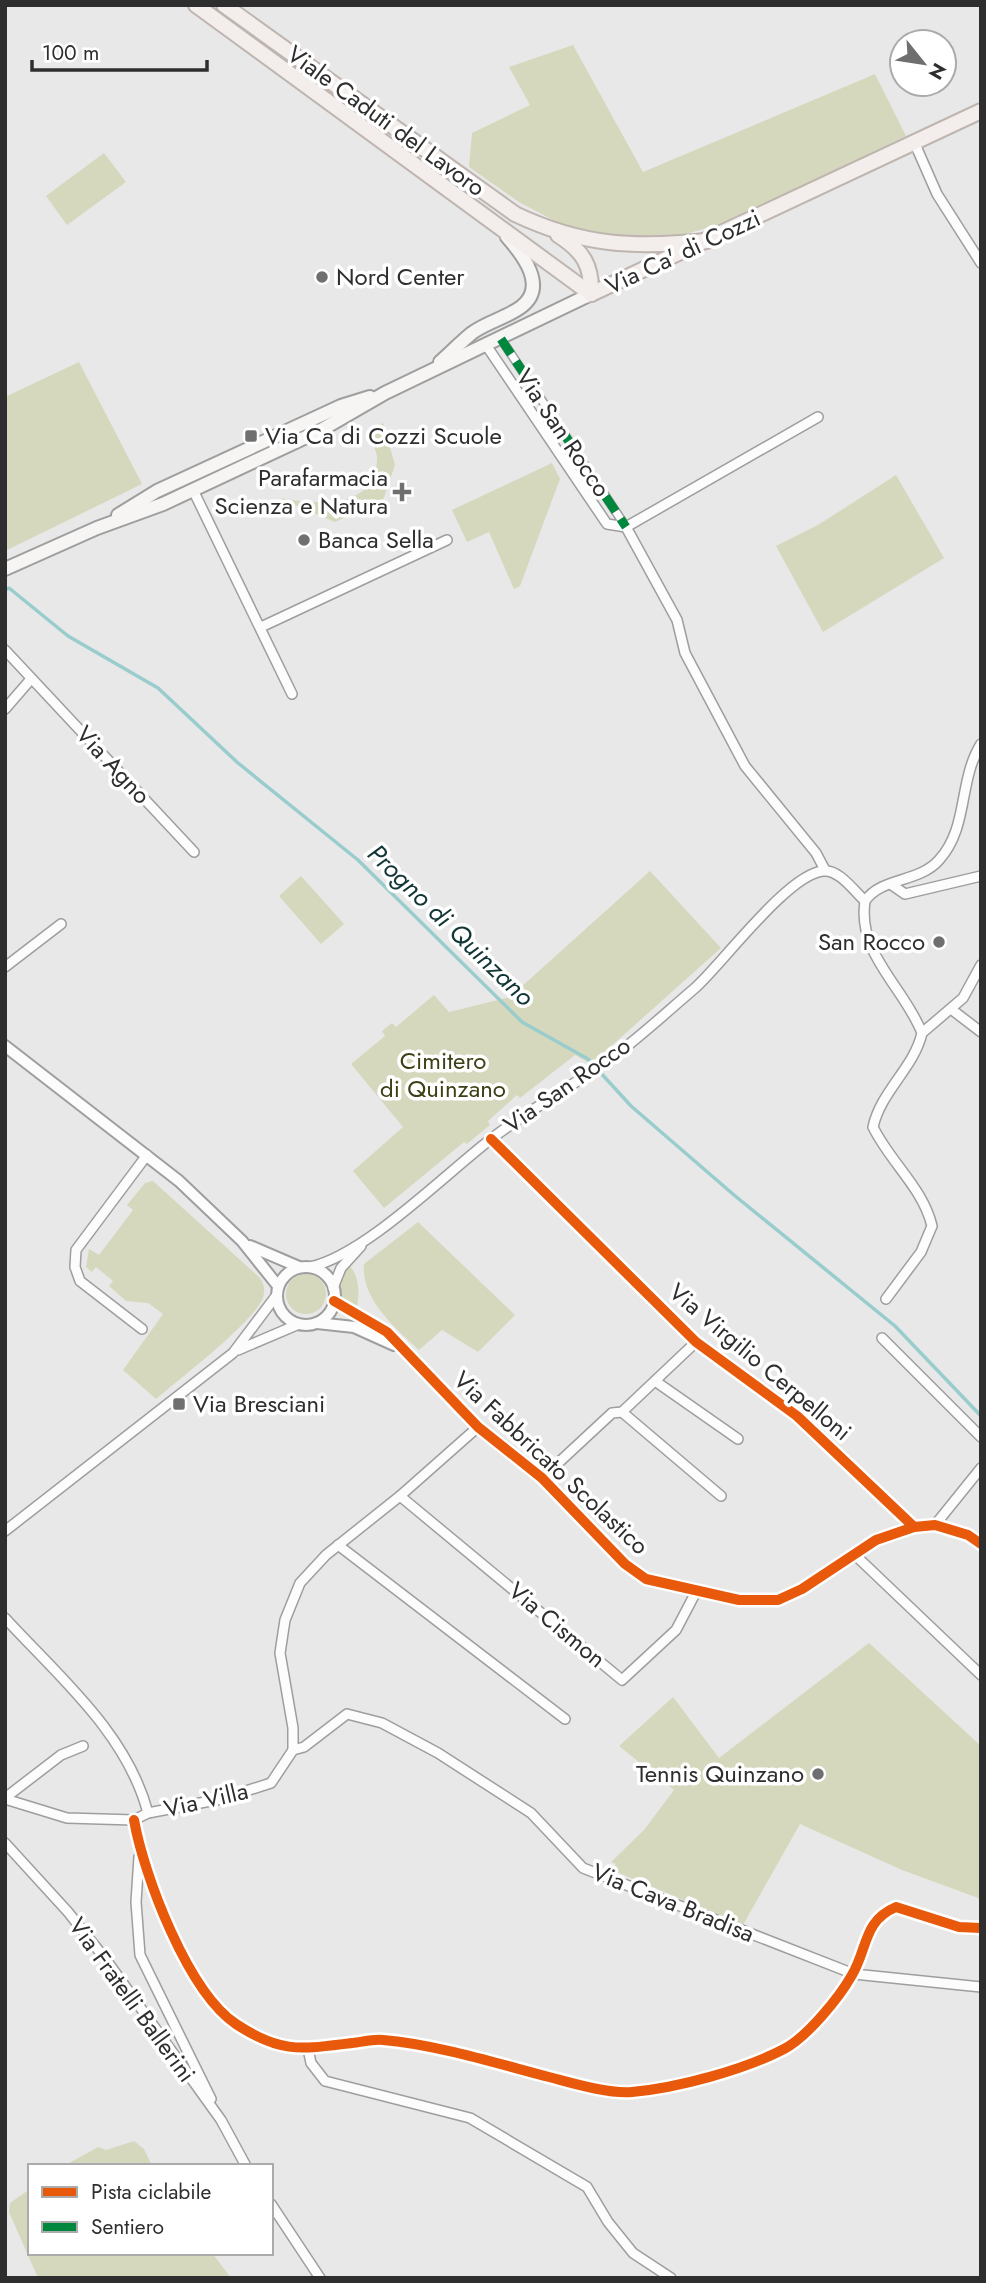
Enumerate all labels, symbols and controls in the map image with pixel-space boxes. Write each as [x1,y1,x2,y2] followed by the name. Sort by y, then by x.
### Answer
[32,28,206,72] scale bar
[888,28,958,98] north arrow
[280,37,493,205] street label: Viale Caduti del Lavoro
[42,38,99,68] text: 100 m
[922,58,953,85] text: N
[599,200,766,303] street label: Via Ca' di Cozzi
[336,259,465,294] place label: Nord Center
[314,269,330,285] marker: Nord Center
[508,362,619,504] street label: Via San Rocco
[265,418,502,453] place label: Via Ca di Cozzi Scuole
[243,428,259,444] marker: Via Ca di Cozzi Scuole
[215,460,388,523] place label: Parafarmacia Scienza e Natura
[394,484,410,500] marker: Parafarmacia Scienza e Natura
[318,522,434,557] place label: Banca Sella
[296,532,312,548] marker: Banca Sella
[68,718,159,812] street label: Via Agno
[359,835,543,1015] water label: Progno di Quinzano
[818,924,925,959] place label: San Rocco
[931,934,947,950] marker: San Rocco
[496,1028,637,1141] street label: Via San Rocco
[380,1043,506,1106] park label: Cimitero di Quinzano
[661,1275,859,1449] street label: Via Virgilio Cerpelloni
[446,1363,657,1563] street label: Via Fabbricato Scolastico
[193,1386,325,1421] place label: Via Bresciani
[171,1396,187,1412] marker: Via Bresciani
[501,1573,614,1676] street label: Via Cismon
[636,1756,804,1791] place label: Tennis Quinzano
[810,1766,826,1782] marker: Tennis Quinzano
[160,1773,251,1826] street label: Via Villa
[587,1854,760,1951] street label: Via Cava Bradisa
[61,1910,204,2089] street label: Via Fratelli Ballerini
[28,2164,273,2255] legend
[91,2177,212,2207] text: Pista ciclabile
[91,2212,164,2242] text: Sentiero

